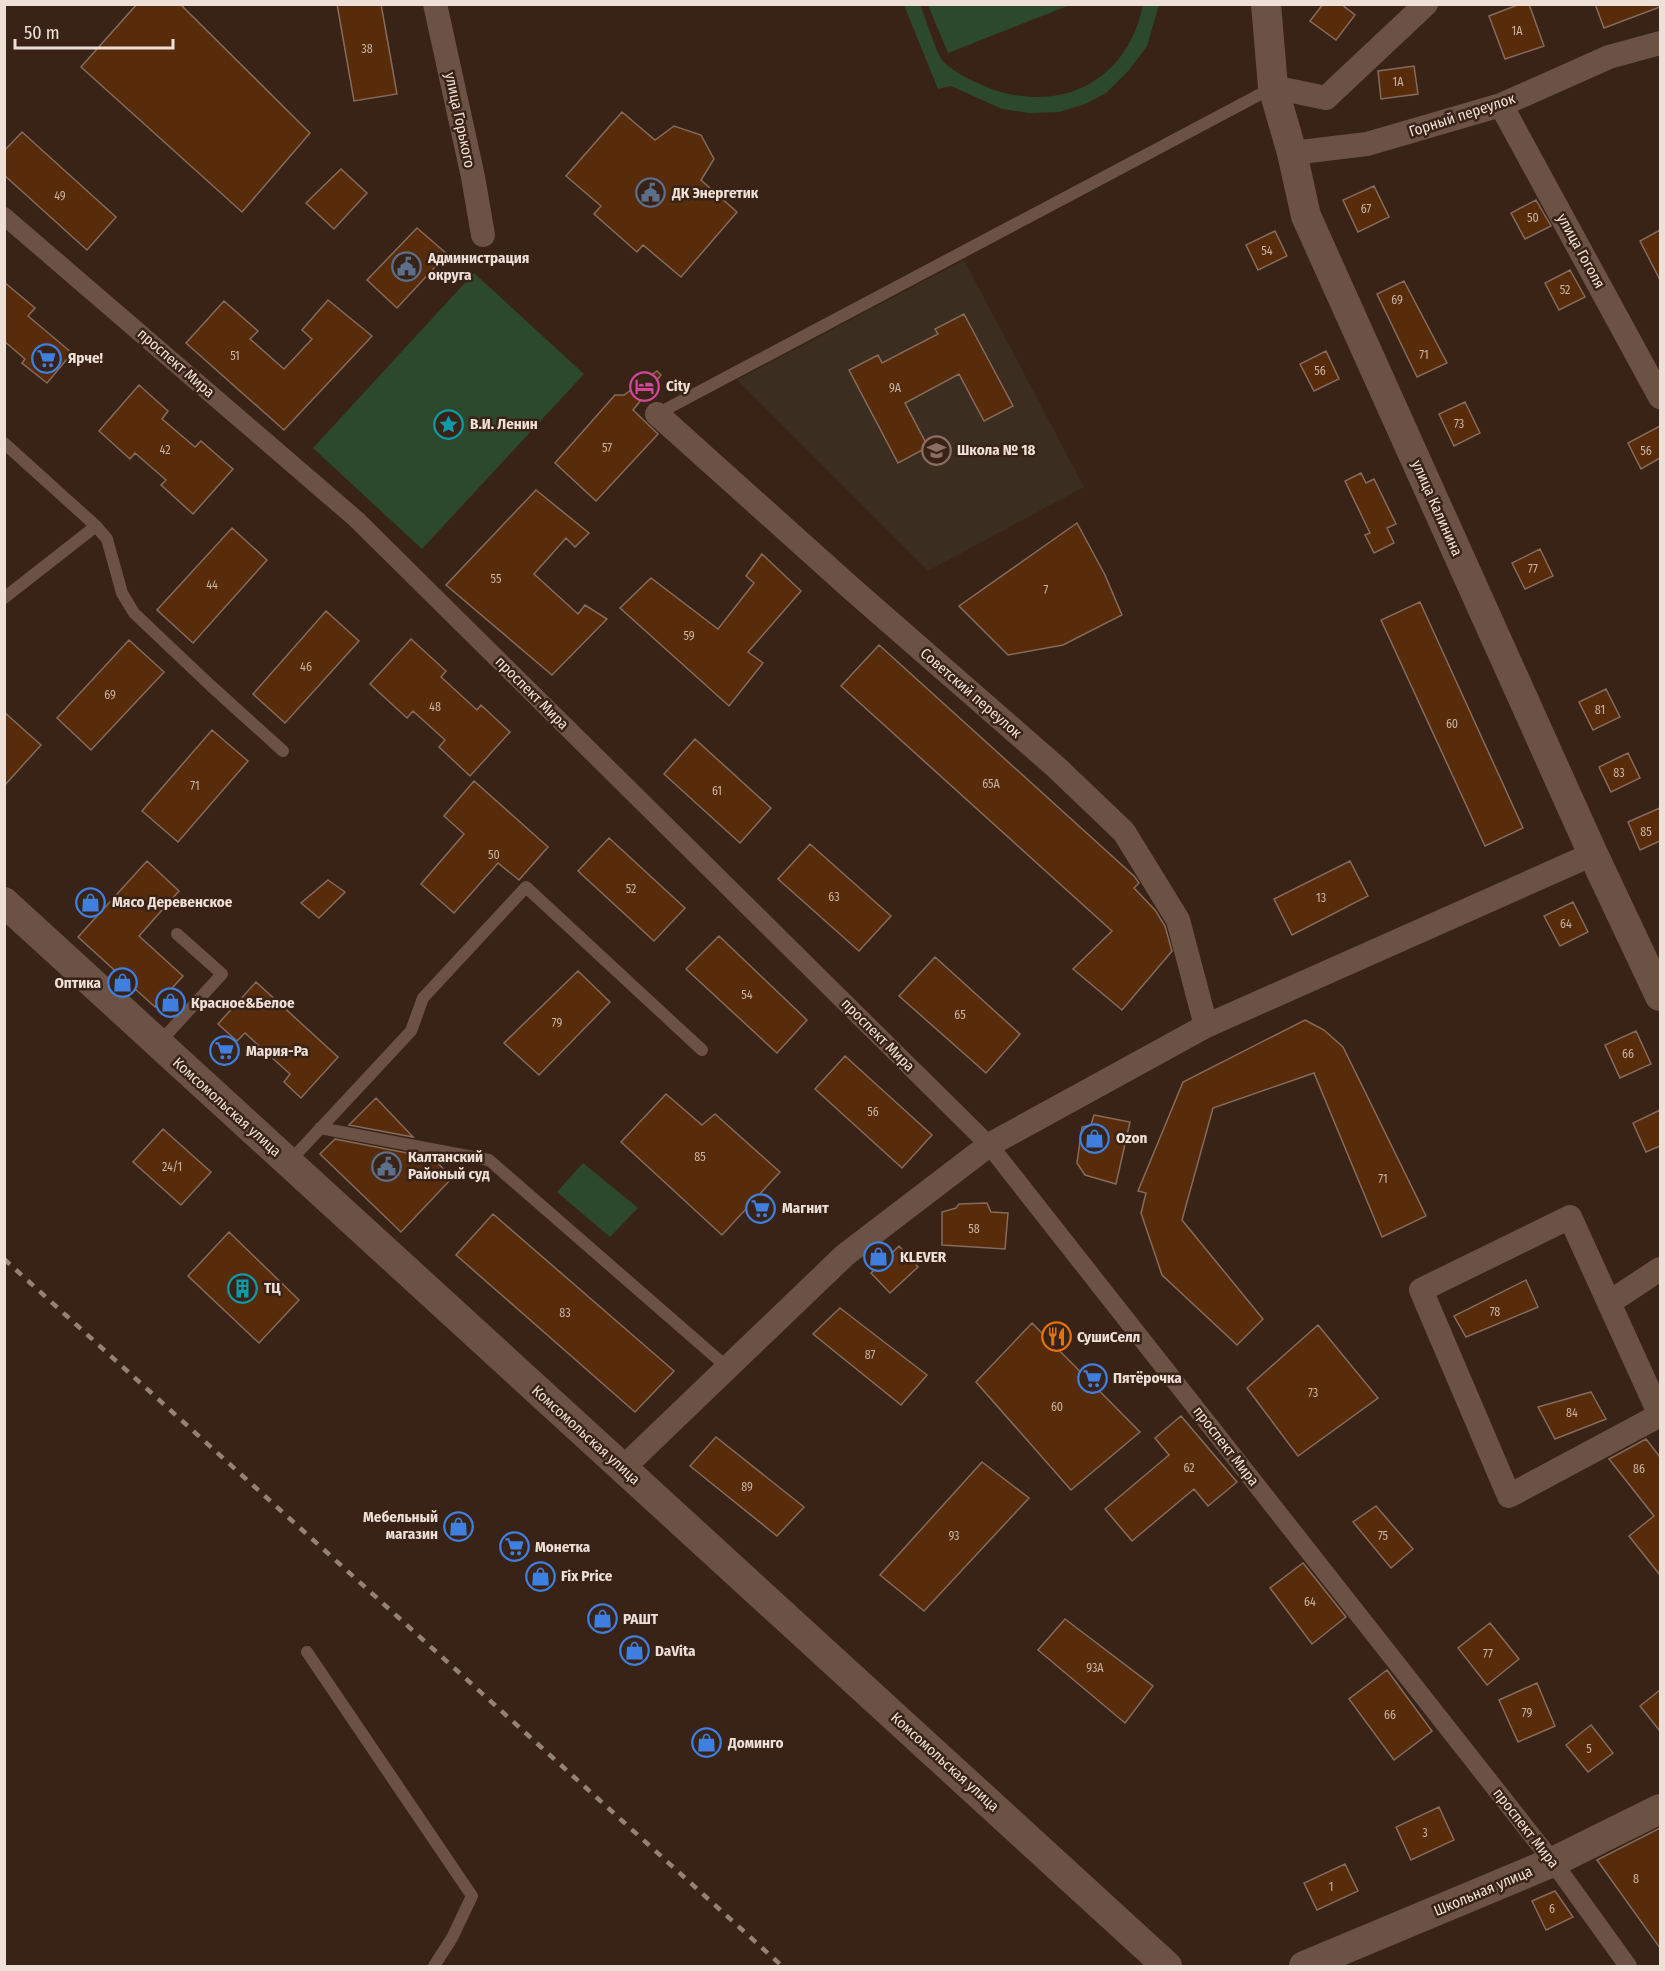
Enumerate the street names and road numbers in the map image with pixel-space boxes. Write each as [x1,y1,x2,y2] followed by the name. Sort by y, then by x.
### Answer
[441,70,479,170] street label: улица Горького
[1407,89,1517,141] street label: Горный переулок
[1553,210,1609,292] street label: улица Гоголя
[134,325,218,401] street label: проспект Мира
[1408,457,1466,559] street label: улица Калинина
[917,644,1025,742] street label: Советский переулок
[492,653,572,733] street label: проспект Мира
[838,995,918,1075] street label: проспект Мира
[169,1054,285,1160] street label: Комсомольская улица
[528,1382,644,1488] street label: Комсомольская улица
[1189,1403,1263,1489] street label: проспект Мира
[887,1709,1003,1815] street label: Комсомольская улица
[1489,1785,1563,1871] street label: проспект Мира
[1431,1862,1535,1920] street label: Школьная улица

